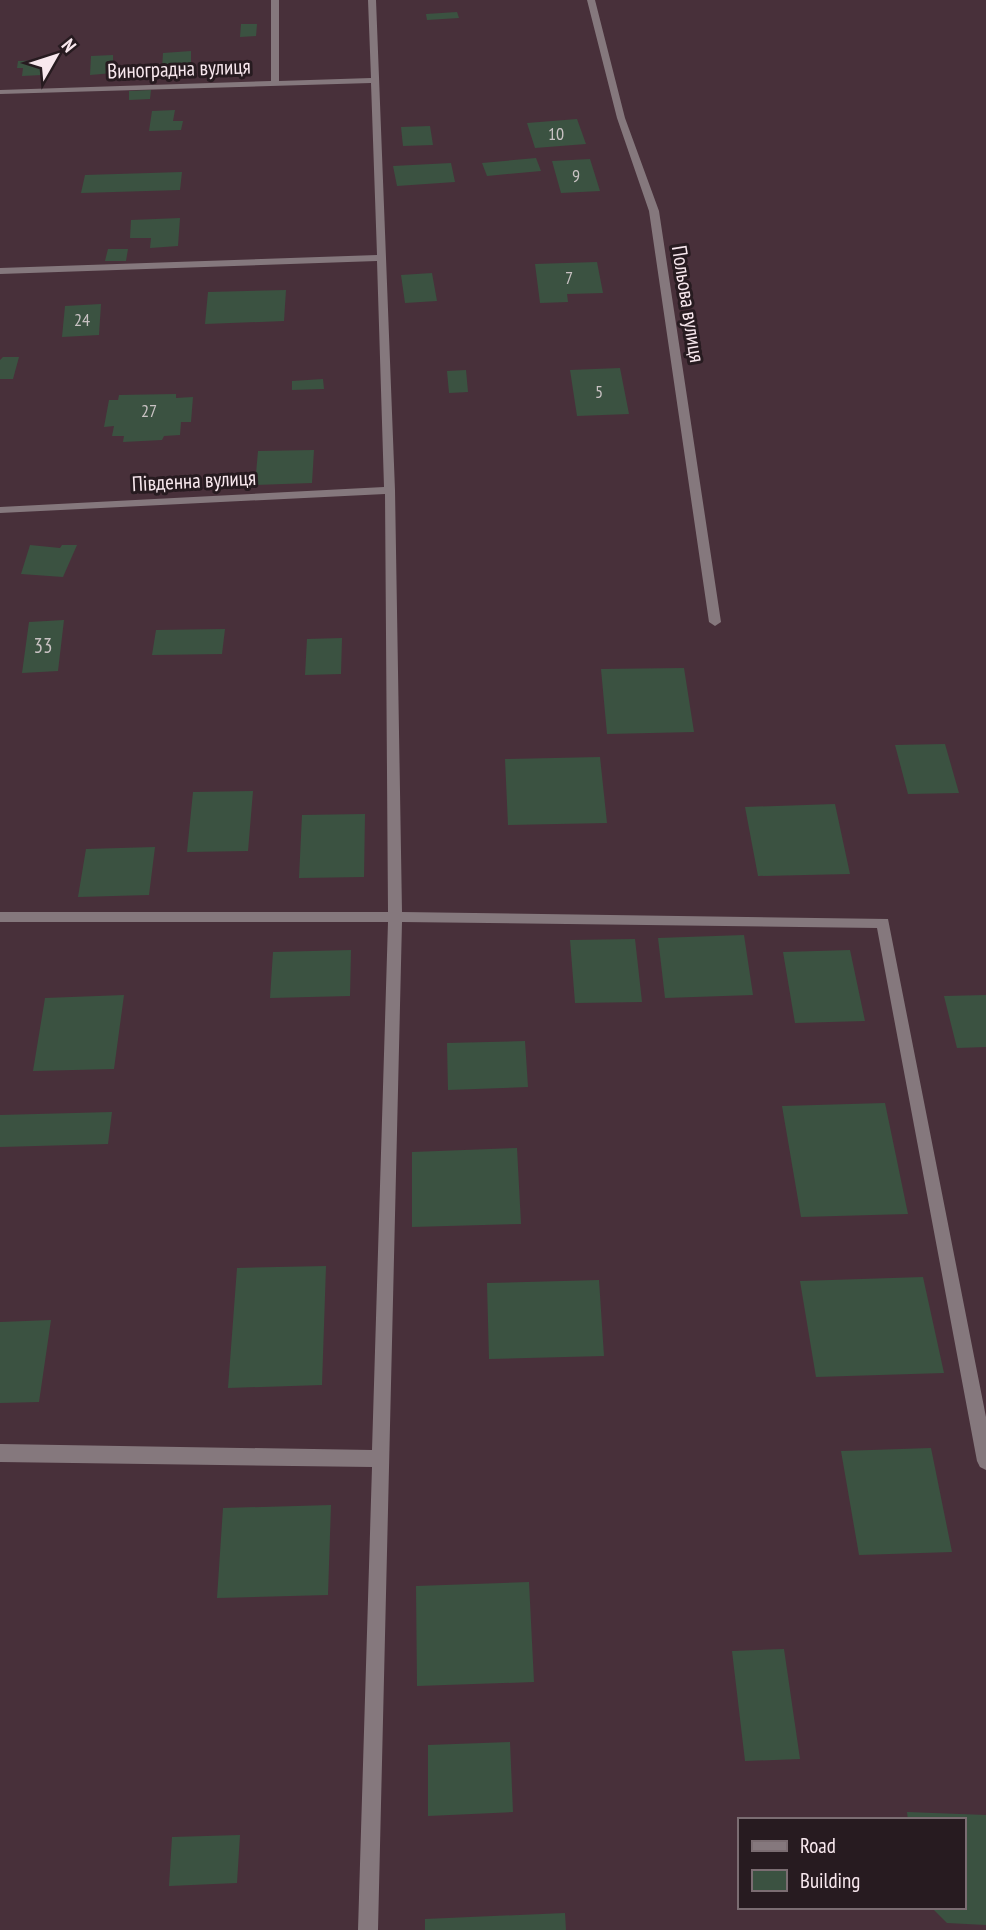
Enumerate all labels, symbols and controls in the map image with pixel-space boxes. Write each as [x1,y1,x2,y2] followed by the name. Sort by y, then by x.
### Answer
[21,21,91,91] north arrow
[57,34,82,57] text: N
[107,53,251,84] street label: Виноградна вулиця
[548,122,564,145] house number: 10
[572,164,580,187] house number: 9
[666,244,711,364] street label: Польова вулиця
[565,266,573,289] house number: 7
[74,308,90,331] house number: 24
[595,380,603,403] house number: 5
[141,399,157,422] house number: 27
[131,464,257,497] street label: Південна вулиця
[34,632,52,659] house number: 33
[738,1818,965,1909] legend
[800,1832,836,1859] text: Road
[800,1867,860,1894] text: Building

